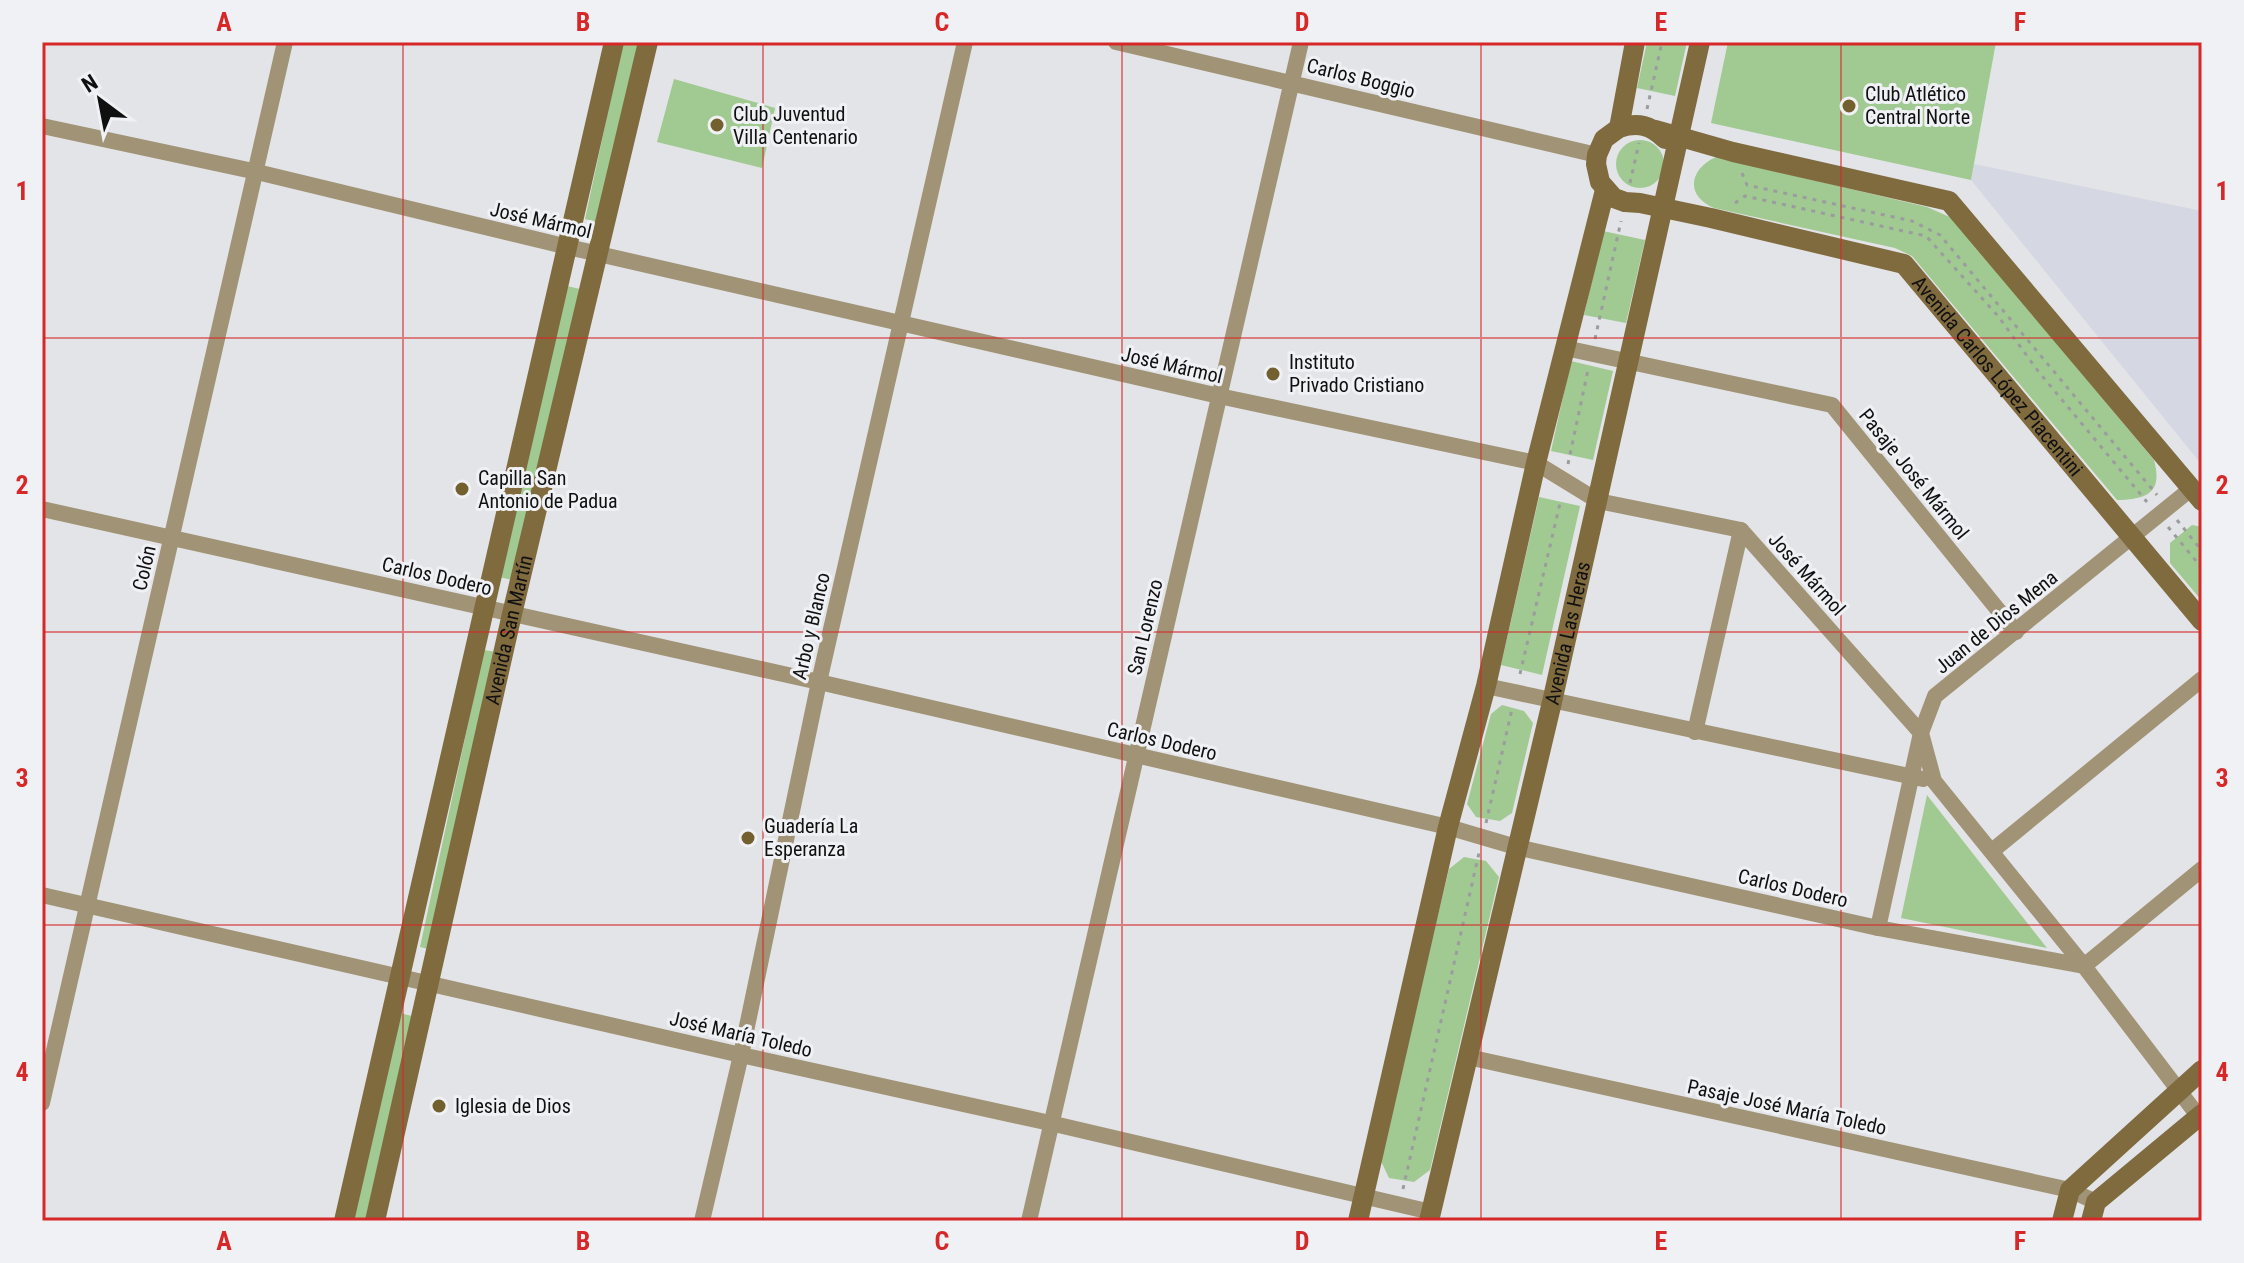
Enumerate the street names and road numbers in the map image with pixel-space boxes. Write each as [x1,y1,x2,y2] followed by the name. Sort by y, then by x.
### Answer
[1304,53,1418,103] street label: Carlos Boggio
[488,197,594,243] street label: José Mármol
[1907,271,2088,481] street label: Avenida Carlos López Piacentini
[1119,342,1225,388] street label: José Mármol
[1854,404,1974,544] street label: Pasaje José Mármol
[1764,528,1850,620] street label: José Mármol
[127,543,161,593] street label: Colón
[380,552,494,600] street label: Carlos Dodero
[480,553,538,707] street label: Avenida San Martín
[1540,559,1595,707] street label: Avenida Las Heras
[1930,565,2062,679] street label: Juan de Dios Mena
[787,570,835,682] street label: Arbo y Blanco
[1122,577,1168,677] street label: San Lorenzo
[1105,717,1219,765] street label: Carlos Dodero
[1736,864,1850,912] street label: Carlos Dodero
[667,1006,815,1062] street label: José María Toledo
[1685,1074,1889,1140] street label: Pasaje José María Toledo

